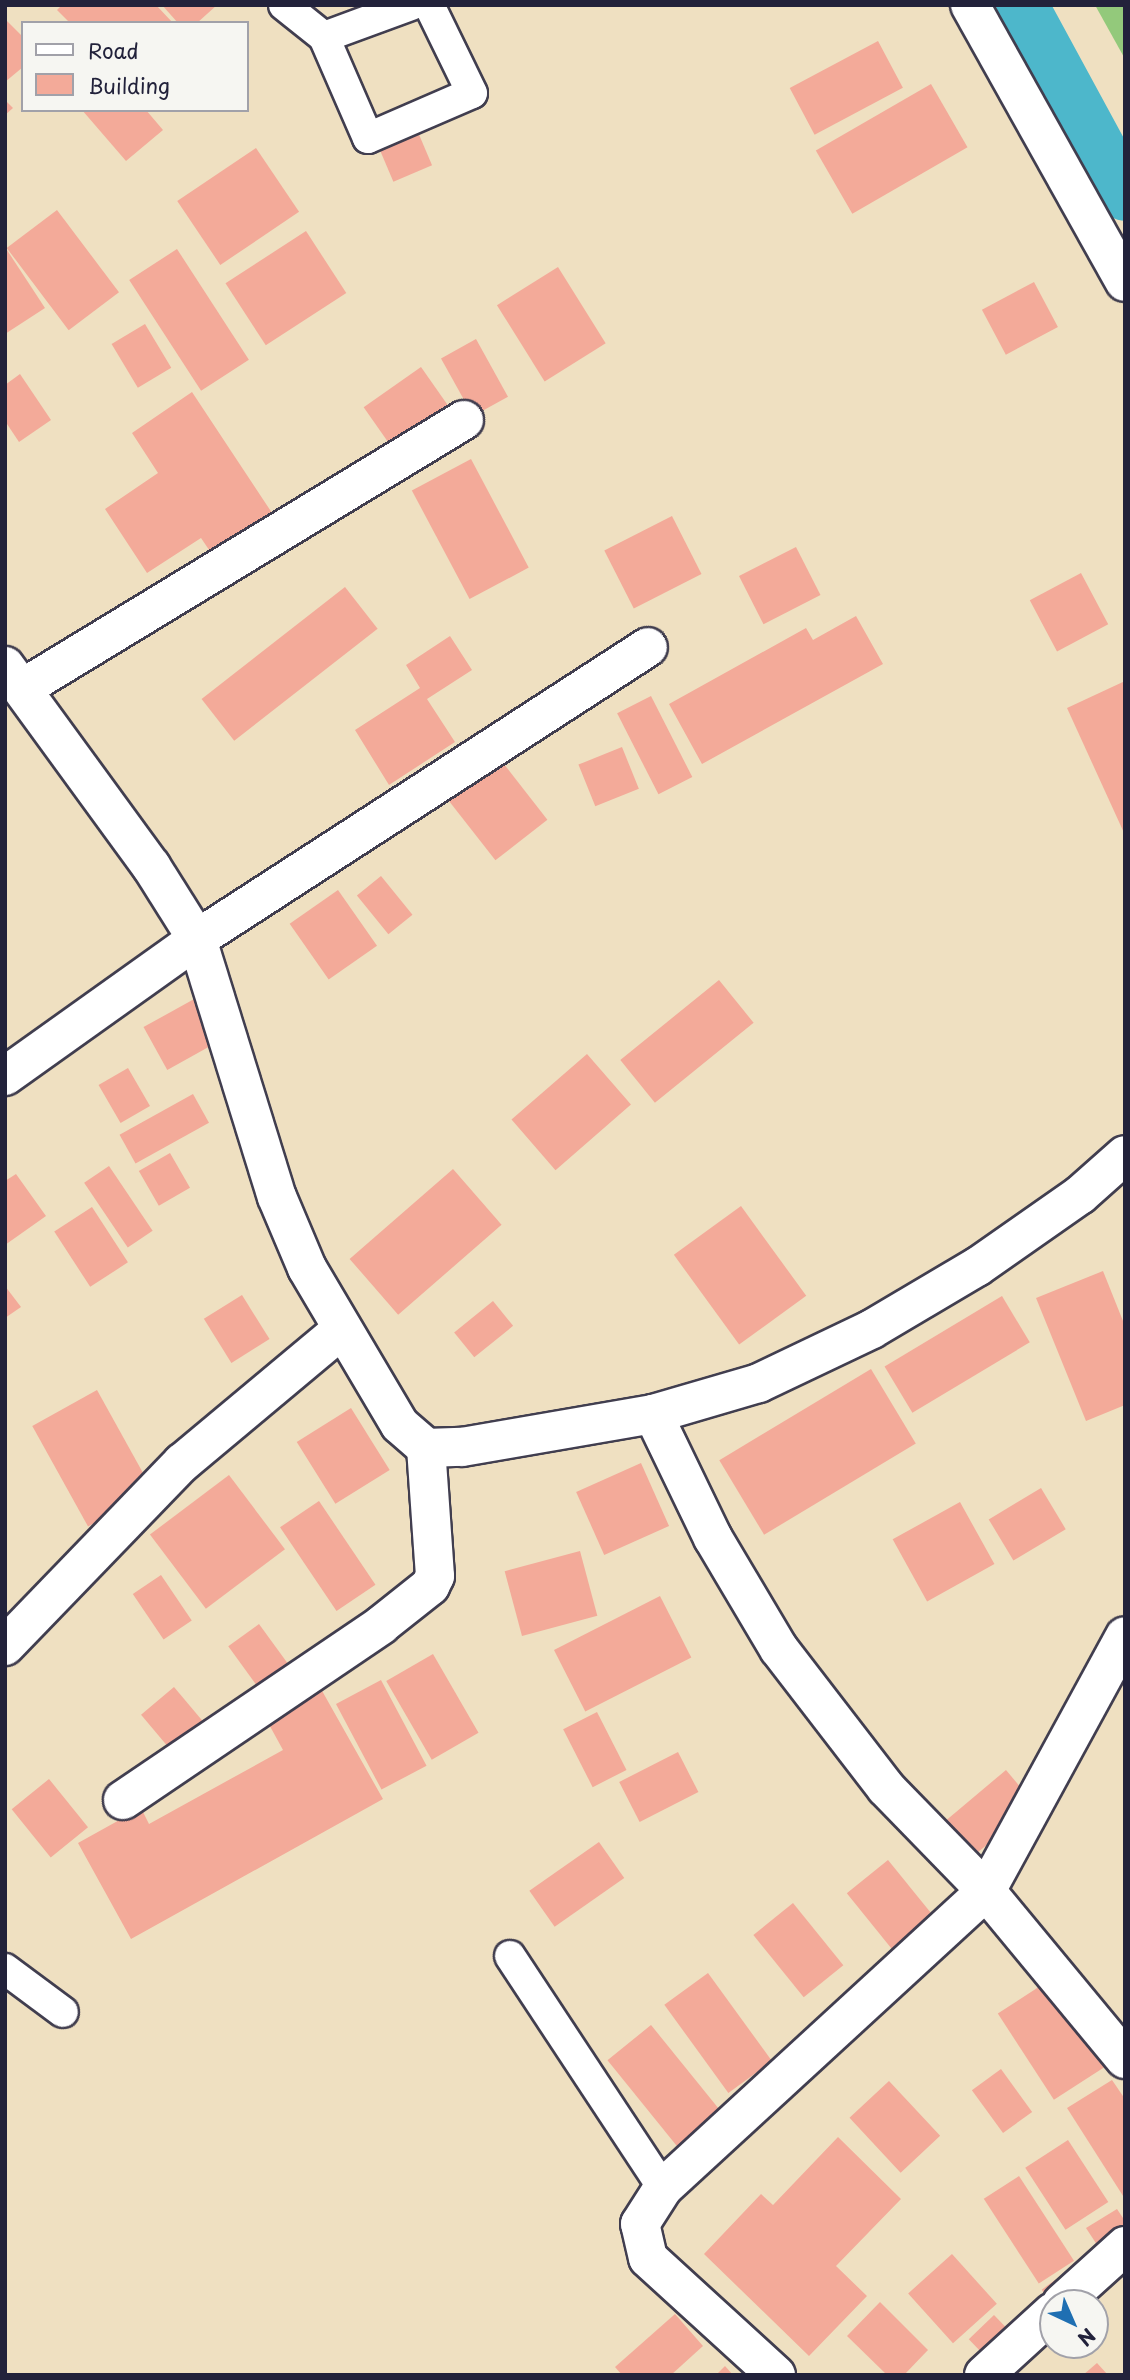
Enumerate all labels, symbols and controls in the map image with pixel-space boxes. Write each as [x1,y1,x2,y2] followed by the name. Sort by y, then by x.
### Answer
[21,21,248,112] legend
[88,34,139,66] text: Road
[88,69,170,101] text: Building
[1039,2289,1109,2359] north arrow
[1072,2322,1102,2353] text: N

